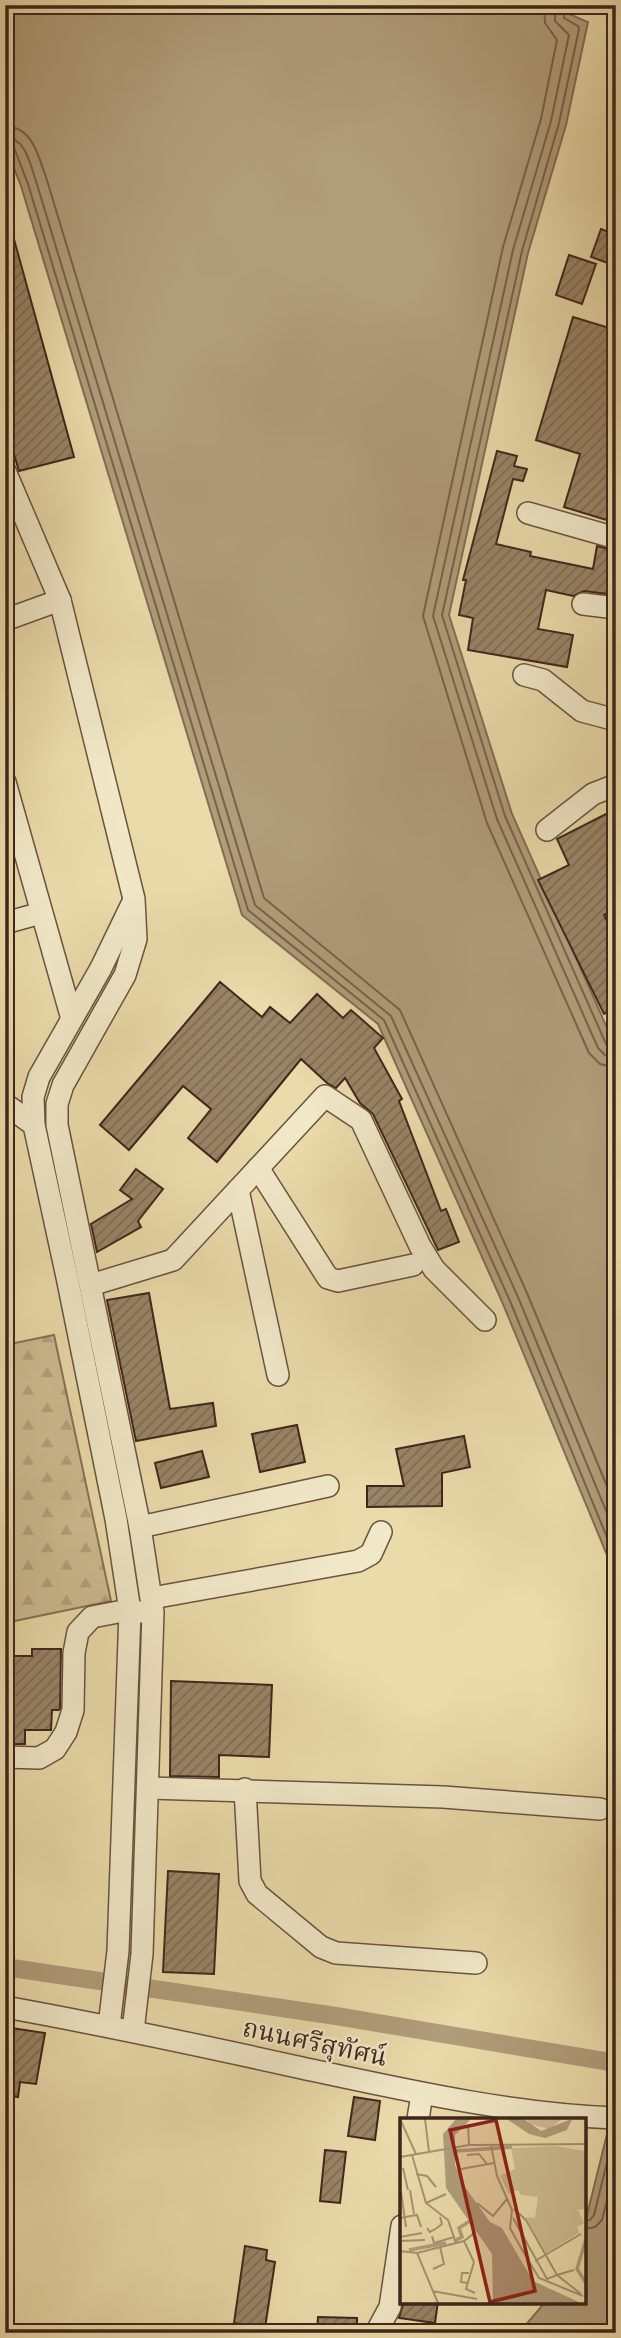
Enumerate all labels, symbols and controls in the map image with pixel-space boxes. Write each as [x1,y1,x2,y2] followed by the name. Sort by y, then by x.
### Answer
[239,2011,390,2075] street label: ถนนศรีสุทัศน์
[400,2118,586,2303] inset map

